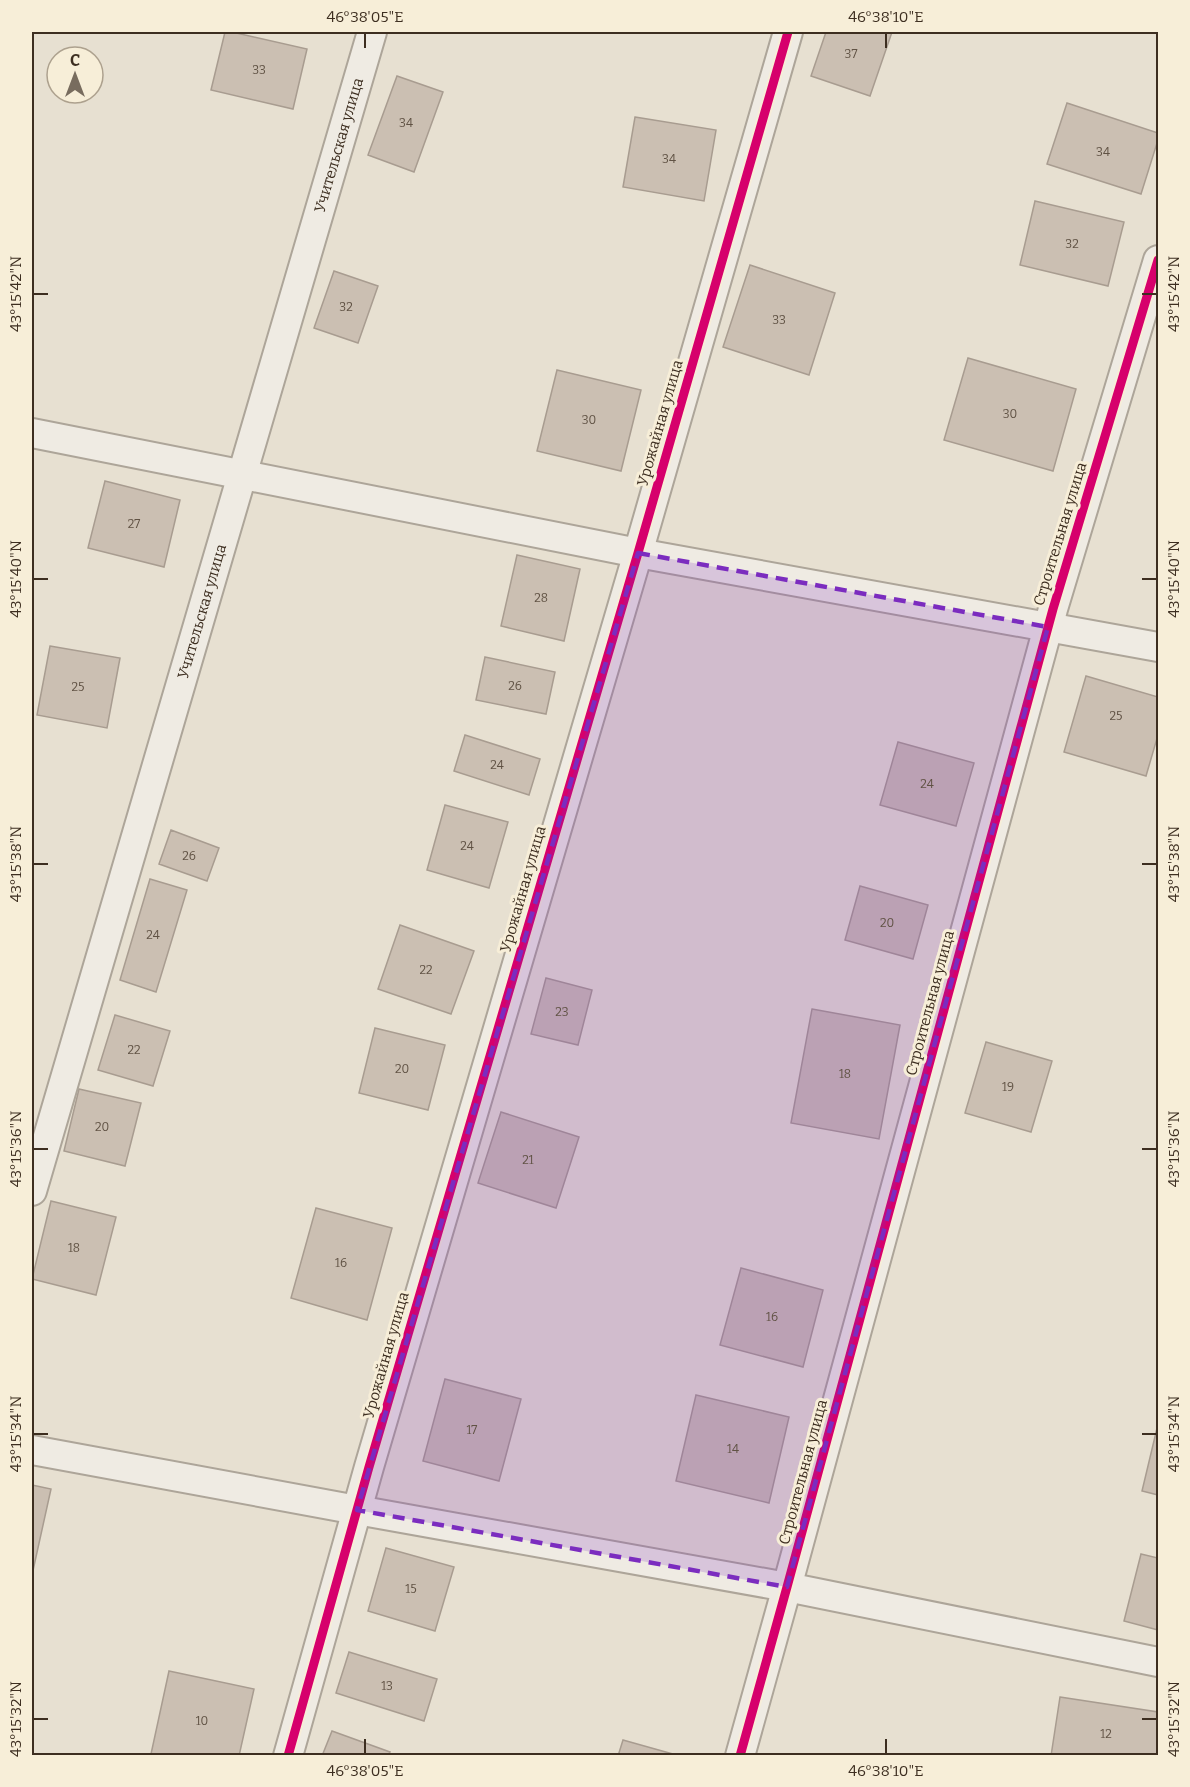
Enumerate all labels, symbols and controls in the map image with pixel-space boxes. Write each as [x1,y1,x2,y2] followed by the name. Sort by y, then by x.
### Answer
[326,8,404,26] text: 46°38'05"E
[848,8,924,26] text: 46°38'10"E
[45,45,105,105] north arrow
[845,47,857,61] house number: 37
[70,51,80,70] text: С
[252,63,266,77] house number: 33
[311,76,367,215] street label: Учительская улица
[399,116,413,130] house number: 34
[1096,145,1110,159] house number: 34
[662,152,676,166] house number: 34
[1065,237,1079,251] house number: 32
[7,256,25,332] text: 43°15'42"N
[1165,256,1183,332] text: 43°15'42"N
[339,300,353,314] house number: 32
[772,313,786,327] house number: 33
[633,358,687,488] street label: Урожайная улица
[1003,407,1017,421] house number: 30
[582,413,596,427] house number: 30
[1030,460,1090,608] street label: Строительная улица
[128,517,140,531] house number: 27
[7,540,25,618] text: 43°15'40"N
[1165,540,1183,618] text: 43°15'40"N
[174,542,230,681] street label: Учительская улица
[534,591,548,605] house number: 28
[508,679,522,693] house number: 26
[72,680,84,694] house number: 25
[1110,709,1122,723] house number: 25
[490,758,504,772] house number: 24
[920,777,934,791] house number: 24
[496,824,550,954] street label: Урожайная улица
[7,826,25,902] text: 43°15'38"N
[1165,826,1183,902] text: 43°15'38"N
[460,839,474,853] house number: 24
[182,849,196,863] house number: 26
[880,916,894,930] house number: 20
[146,928,160,942] house number: 24
[902,929,958,1077] street label: Строительная улица
[419,963,433,977] house number: 22
[555,1005,569,1019] house number: 23
[127,1043,141,1057] house number: 22
[395,1062,409,1076] house number: 20
[839,1067,851,1081] house number: 18
[1002,1080,1014,1094] house number: 19
[7,1111,25,1187] text: 43°15'36"N
[1165,1111,1183,1187] text: 43°15'36"N
[95,1120,109,1134] house number: 20
[522,1153,534,1167] house number: 21
[68,1241,80,1255] house number: 18
[335,1256,347,1270] house number: 16
[359,1290,413,1420] street label: Урожайная улица
[766,1310,778,1324] house number: 16
[7,1396,25,1472] text: 43°15'34"N
[1165,1396,1183,1472] text: 43°15'34"N
[775,1398,831,1546] street label: Строительная улица
[467,1423,477,1437] house number: 17
[727,1442,739,1456] house number: 14
[405,1582,417,1596] house number: 15
[381,1679,393,1693] house number: 13
[7,1681,25,1757] text: 43°15'32"N
[1165,1681,1183,1757] text: 43°15'32"N
[196,1714,208,1728] house number: 10
[1100,1727,1112,1741] house number: 12
[326,1762,404,1780] text: 46°38'05"E
[848,1762,924,1780] text: 46°38'10"E

